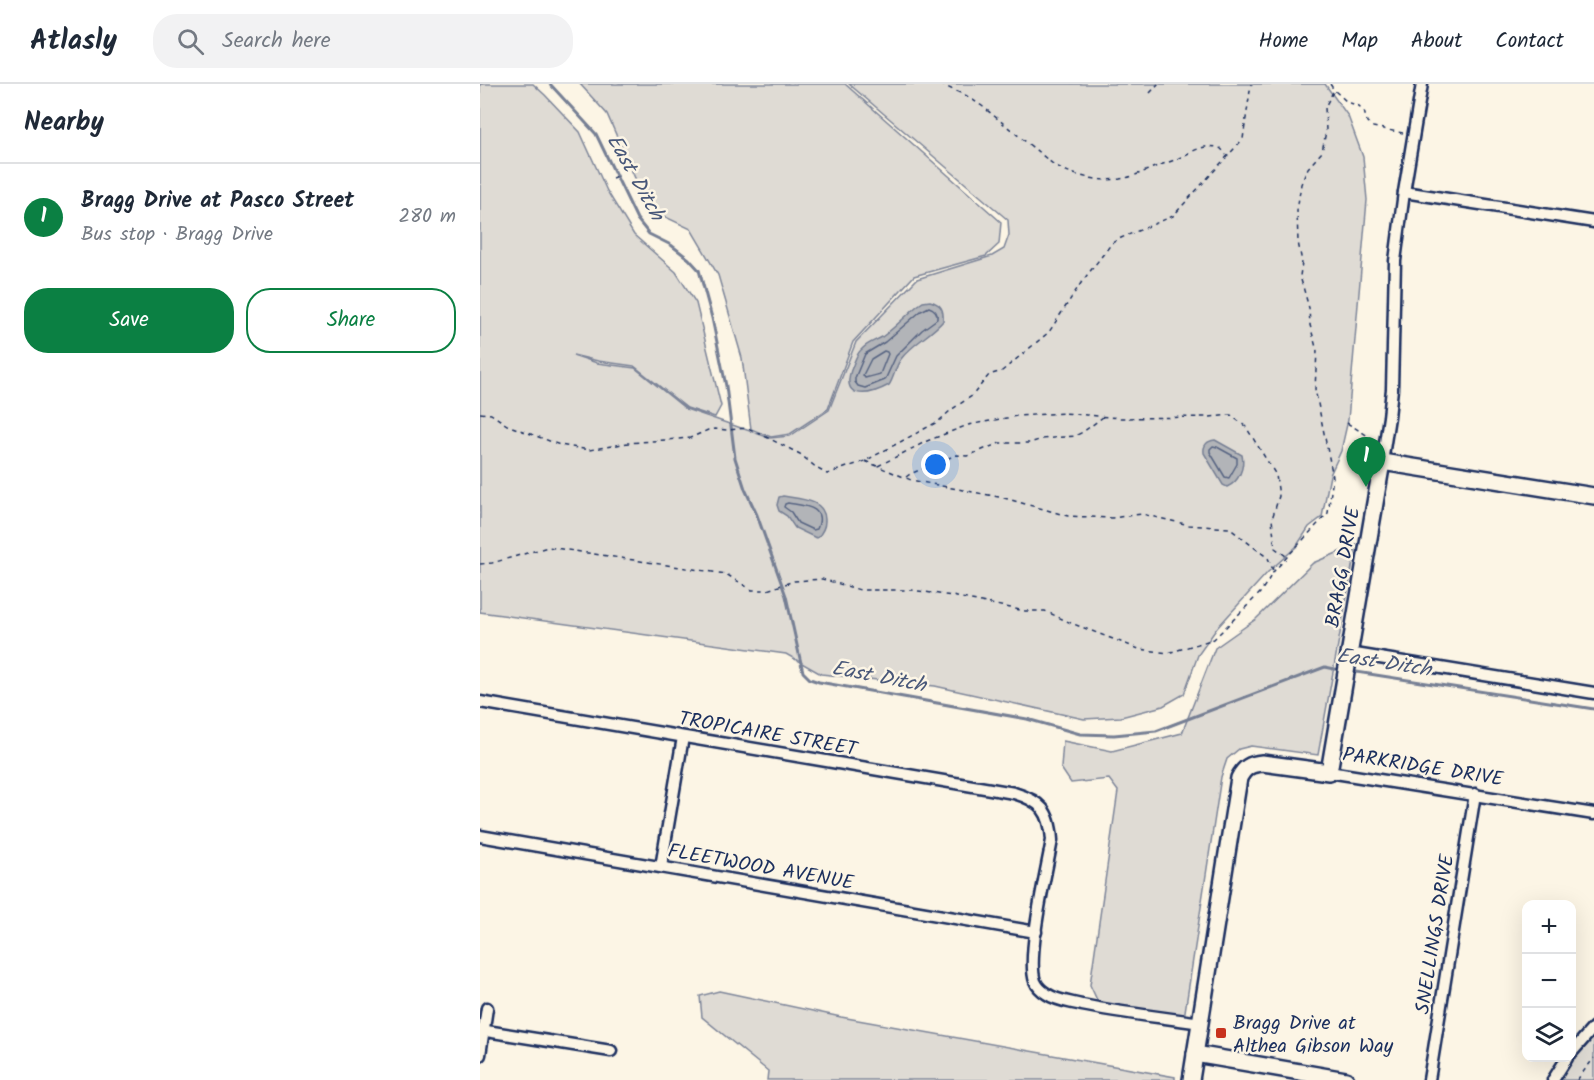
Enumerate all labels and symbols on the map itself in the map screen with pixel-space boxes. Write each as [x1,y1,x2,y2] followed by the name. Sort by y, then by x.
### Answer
[597,128,673,229] water label: East Ditch
[1346,438,1386,487] pin: 1
[921,450,950,479] your location
[1318,503,1371,630] street label: BRAGG DRIVE
[1334,640,1435,687] water label: East Ditch
[829,652,930,703] water label: East Ditch
[676,704,862,767] street label: TROPICAIRE STREET
[1340,739,1507,797] street label: PARKRIDGE DRIVE
[665,836,857,900] street label: FLEETWOOD AVENUE
[1408,851,1465,1017] street label: SNELLINGS DRIVE
[1233,1008,1394,1063] place label: Bragg Drive at Althea Gibson Way
[1214,1026,1228,1040] marker: Bragg Drive at Althea Gibson Way

